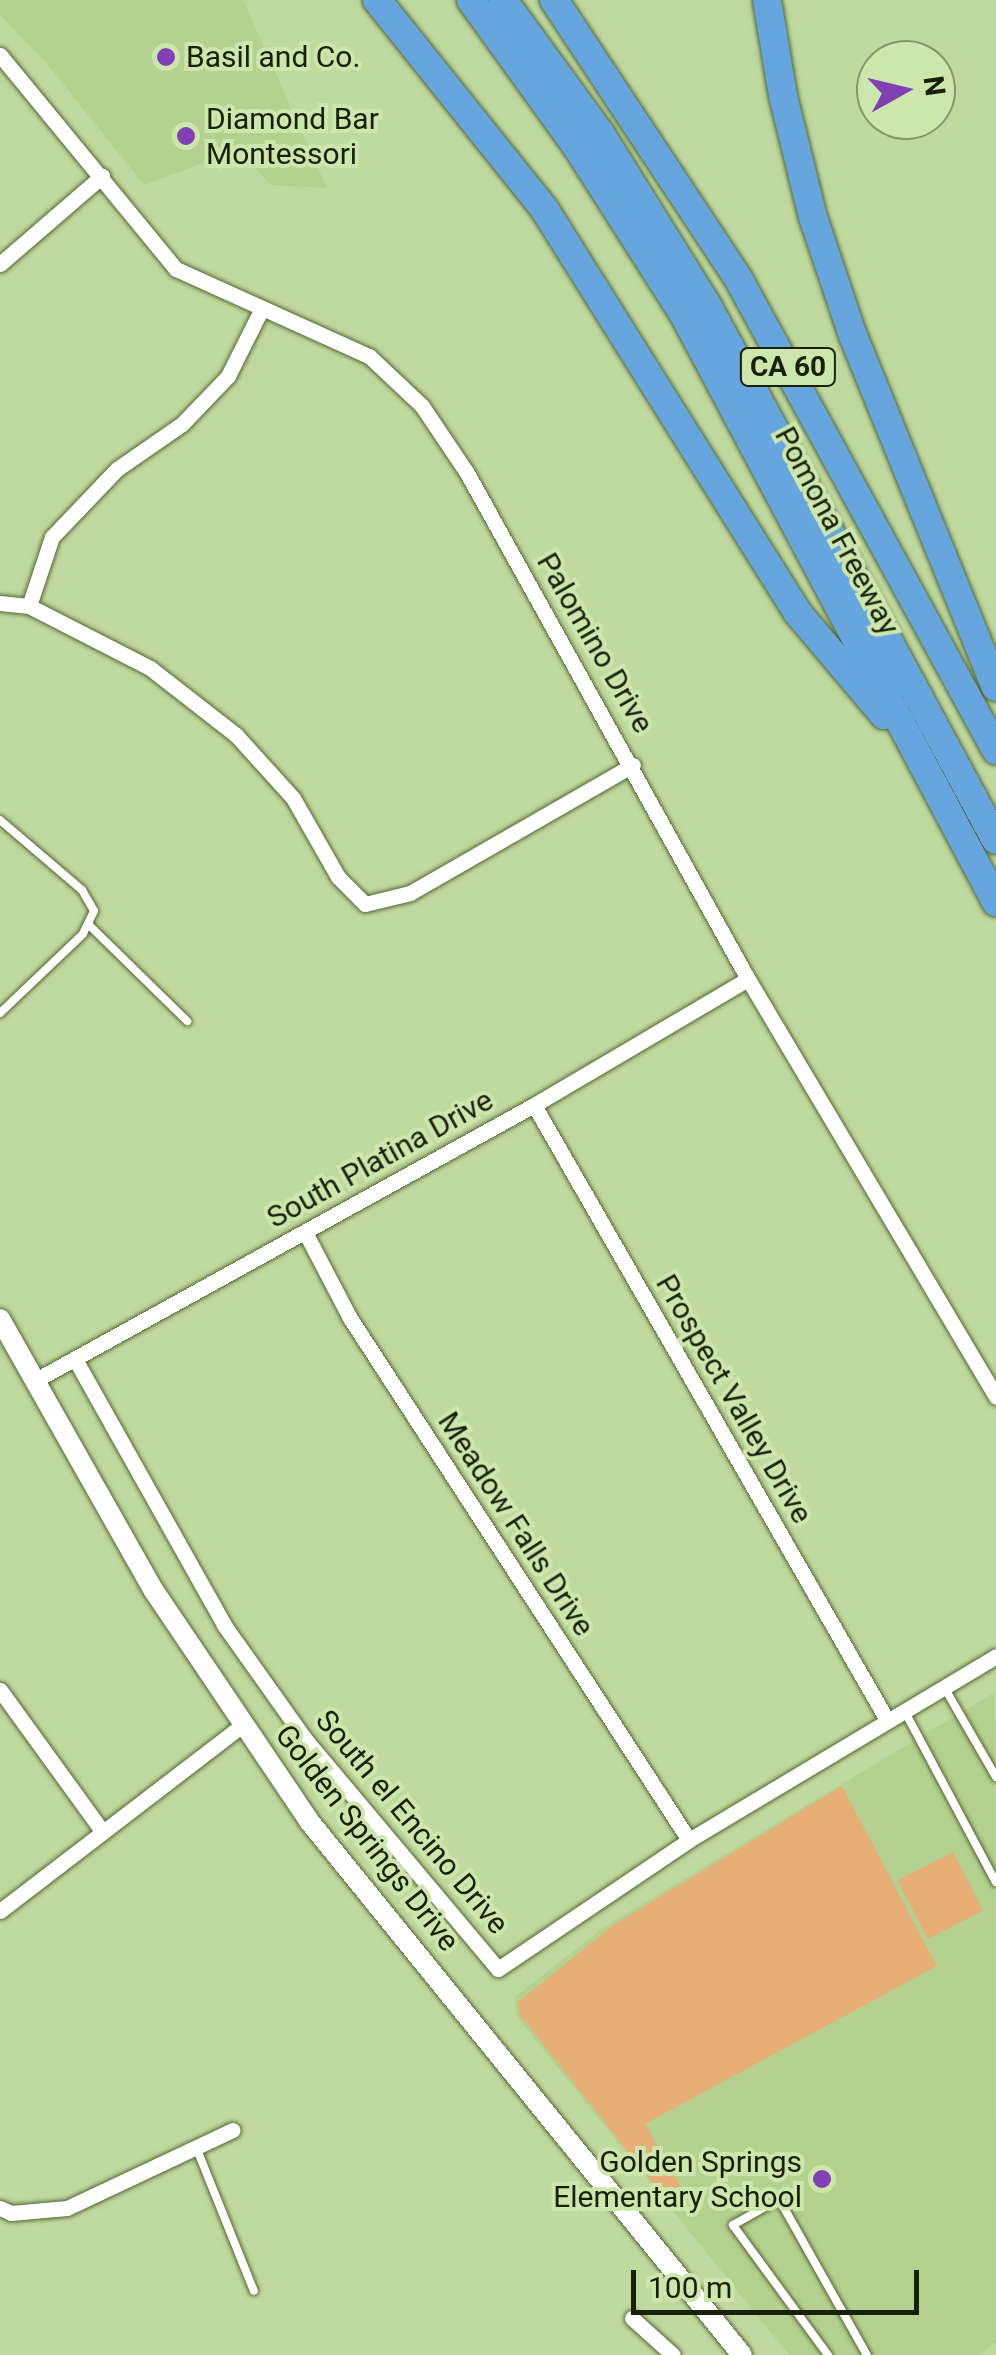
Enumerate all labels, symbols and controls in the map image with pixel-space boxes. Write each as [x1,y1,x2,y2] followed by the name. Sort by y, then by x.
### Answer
[186,39,360,75] place label: Basil and Co.
[856,40,956,140] north arrow
[155,46,177,68] marker: Basil and Co.
[917,74,952,98] text: N
[206,101,379,172] place label: Diamond Bar Montessori
[175,125,197,147] marker: Diamond Bar Montessori
[738,344,838,390] road number: CA 60
[767,421,907,641] street label: Pomona Freeway
[529,547,661,739] street label: Palomino Drive
[261,1082,499,1236] street label: South Platina Drive
[648,1268,820,1530] street label: Prospect Valley Drive
[430,1405,602,1643] street label: Meadow Falls Drive
[308,1703,516,1941] street label: South el Encino Drive
[267,1718,467,1958] street label: Golden Springs Drive
[553,2144,802,2214] place label: Golden Springs Elementary School
[811,2168,833,2190] marker: Golden Springs Elementary School
[636,2250,924,2312] scale bar
[648,2270,732,2305] text: 100 m

